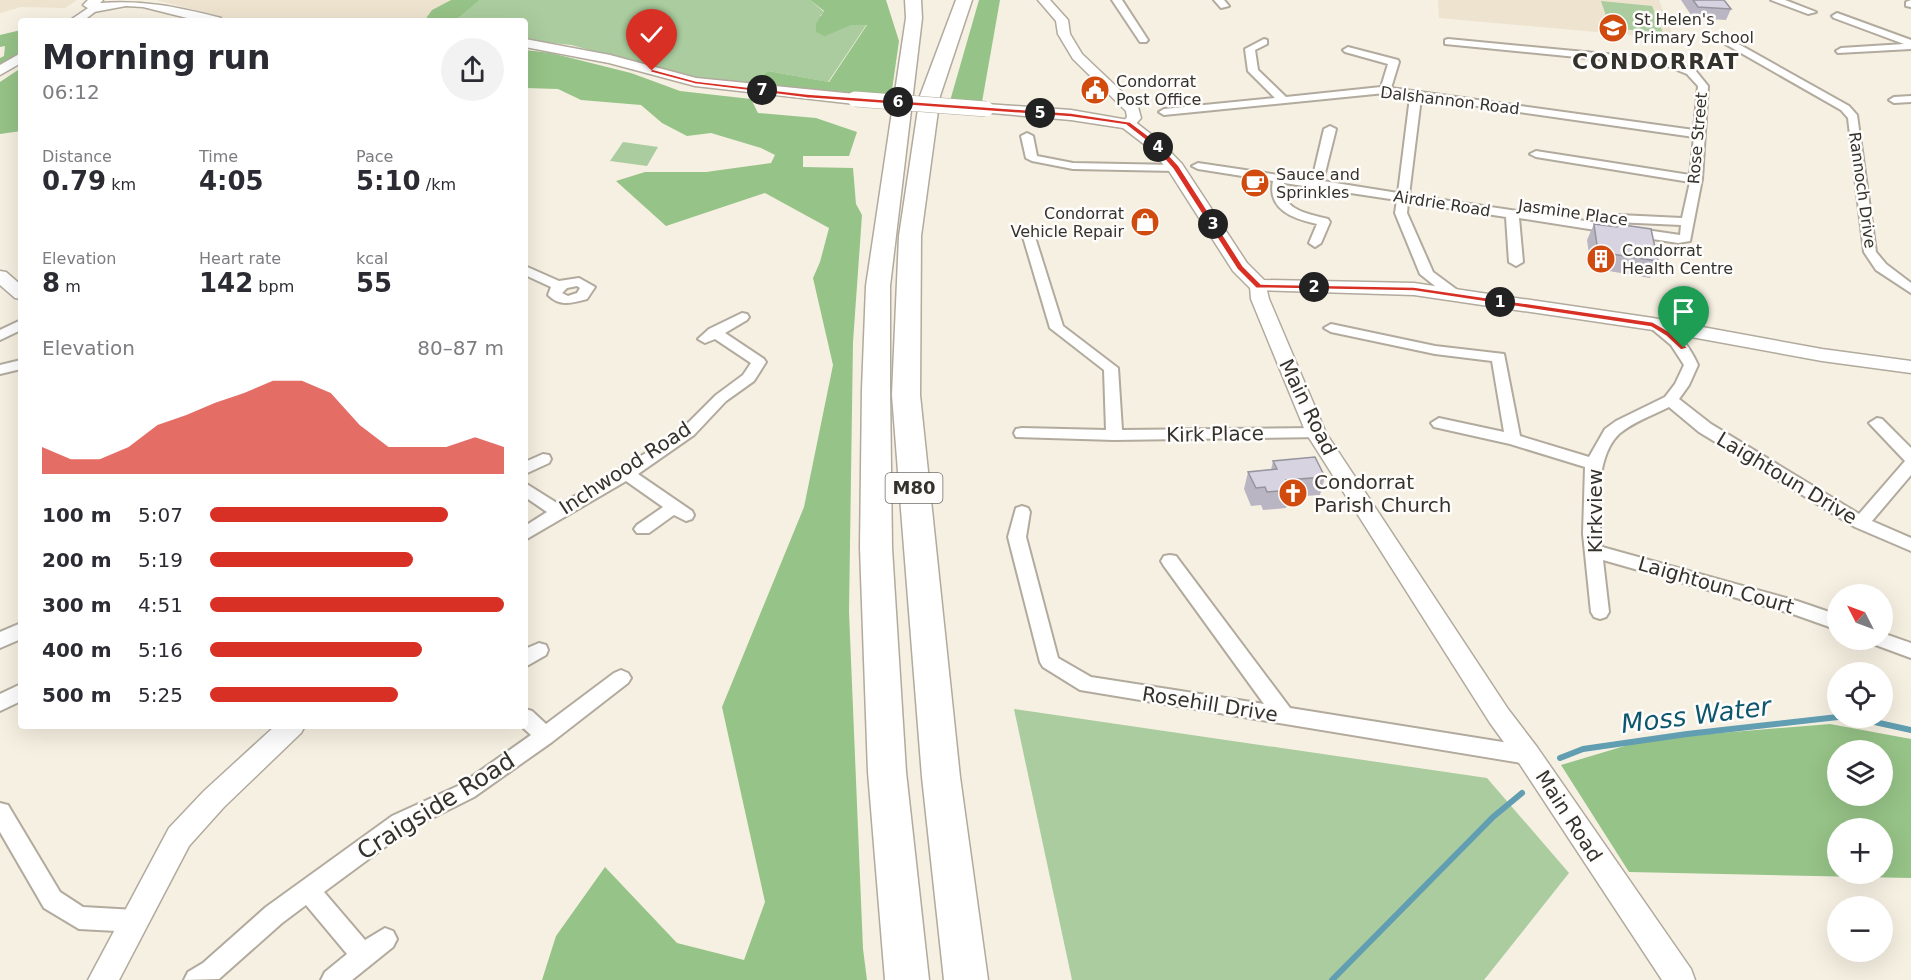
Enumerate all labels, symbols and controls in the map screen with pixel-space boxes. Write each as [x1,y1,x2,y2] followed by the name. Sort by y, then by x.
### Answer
[626,9,677,71] pin
[1634,10,1754,47] place label: St Helen's Primary School
[1597,12,1629,44] school or university icon: St Helen's Primary School
[635,18,668,51] icon: check
[42,38,270,77] text: Morning run
[441,38,504,101] button: share
[1572,49,1740,74] district label: CONDORRAT
[1116,72,1201,109] place label: Condorrat Post Office
[1079,74,1111,106] public building icon: Condorrat Post Office
[747,75,777,105] pin: 7
[42,80,100,104] text: 06:12
[756,80,768,99] text: 7
[1379,83,1521,118] street label: Dalshannon Road
[883,87,913,117] pin: 6
[1684,91,1711,185] street label: Rose Street
[892,92,904,111] text: 6
[1025,98,1055,128] pin: 5
[1034,103,1046,122] text: 5
[1845,131,1880,249] street label: Rannoch Drive
[1143,132,1173,162] pin: 4
[1152,137,1164,156] text: 4
[42,147,112,166] text: Distance
[199,147,238,166] text: Time
[356,147,393,166] text: Pace
[1276,165,1360,202] place label: Sauce and Sprinkles
[42,166,106,196] text: 0.79
[199,166,264,196] text: 4:05
[356,166,421,196] text: 5:10
[1239,167,1271,199] cafe icon: Sauce and Sprinkles
[106,175,136,194] text: km
[421,175,456,194] text: /km
[1392,186,1492,221] street label: Airdrie Road
[1516,195,1629,230] street label: Jasmine Place
[1010,204,1124,241] place label: Condorrat Vehicle Repair
[1129,206,1161,238] shop icon: Condorrat Vehicle Repair
[1198,209,1228,239] pin: 3
[1207,214,1219,233] text: 3
[1622,241,1733,278] place label: Condorrat Health Centre
[1585,243,1617,275] building icon: Condorrat Health Centre
[42,249,116,268] text: Elevation
[199,249,281,268] text: Heart rate
[356,249,388,268] text: kcal
[42,268,60,298] text: 8
[199,268,253,298] text: 142
[356,268,392,298] text: 55
[1299,272,1329,302] pin: 2
[60,277,81,296] text: m
[253,277,294,296] text: bpm
[1308,277,1320,296] text: 2
[1658,286,1709,348] pin
[1485,287,1515,317] pin: 1
[1494,292,1506,311] text: 1
[1667,295,1700,328] icon: arrive
[42,336,135,360] text: Elevation
[417,336,504,360] text: 80–87 m
[1274,355,1342,459] street label: Main Road
[555,416,695,520] street label: Inchwood Road
[1166,421,1264,447] street label: Kirk Place
[1712,427,1862,529] street label: Laightoun Drive
[1583,469,1607,553] street label: Kirkview
[1314,470,1451,517] place label: Condorrat Parish Church
[886,473,942,503] road number: M80
[1277,477,1309,509] church icon: Condorrat Parish Church
[42,503,112,527] text: 100 m
[138,503,183,527] text: 5:07
[42,548,112,572] text: 200 m
[138,548,183,572] text: 5:19
[1635,551,1797,619] street label: Laightoun Court
[1827,584,1893,650] north arrow
[1827,584,1893,962] map controls
[42,593,112,617] text: 300 m
[138,593,183,617] text: 4:51
[42,638,112,662] text: 400 m
[138,638,183,662] text: 5:16
[1827,662,1893,728] button: locate
[1140,681,1280,727] street label: Rosehill Drive
[42,683,112,707] text: 500 m
[138,683,183,707] text: 5:25
[1619,691,1775,739] water label: Moss Water
[1827,740,1893,806] button: layers
[352,746,520,866] street label: Craigside Road
[1531,766,1607,866] street label: Main Road
[1827,818,1893,884] button: +
[1827,896,1893,962] button: −

